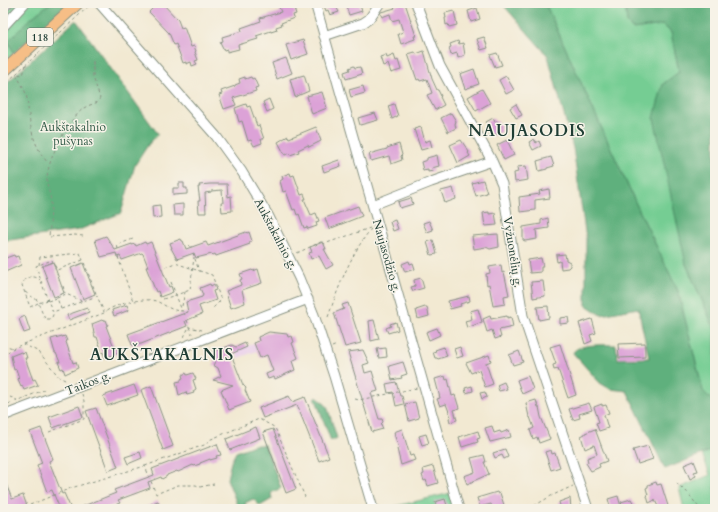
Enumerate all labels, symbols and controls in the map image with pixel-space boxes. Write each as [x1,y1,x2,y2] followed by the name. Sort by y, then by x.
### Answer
[27,28,53,46] road number: 118
[40,119,106,149] park label: Aukštakalnio pušynas
[468,120,586,142] district label: NAUJASODIS
[250,195,302,273] street label: Aukštakalnio g.
[499,215,527,289] street label: Vyžuonėlių g.
[369,217,405,295] street label: Naujasodžio g.
[90,342,234,366] district label: AUKŠTAKALNIS
[63,367,113,399] street label: Taikos g.

